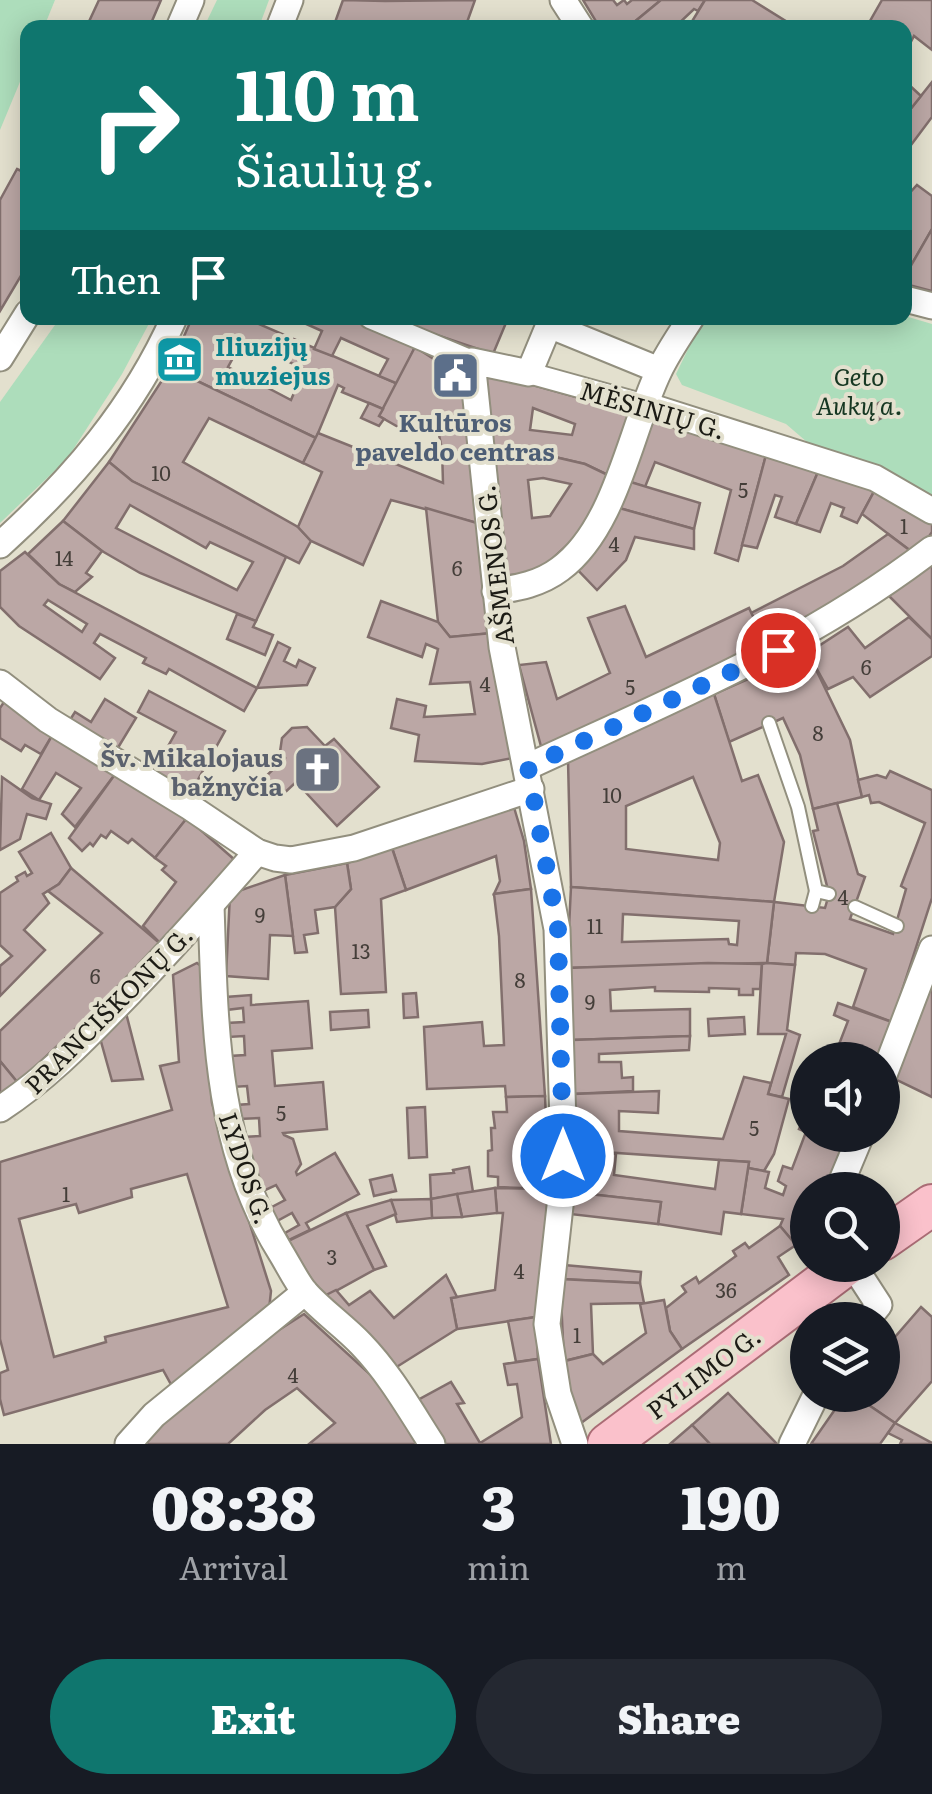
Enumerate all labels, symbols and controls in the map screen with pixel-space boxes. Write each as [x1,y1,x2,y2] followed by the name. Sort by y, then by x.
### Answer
[235,39,420,143] text: 110 m
[70,60,200,190] icon: right
[235,134,435,201] text: Šiaulių g.
[70,249,161,306] text: Then
[181,250,236,305] icon: arrive
[215,327,331,393] place label: Iliuzijų muziejus
[154,333,206,385] museum icon: Iliuzijų muziejus
[429,349,481,401] public building icon: Kultūros paveldo centras
[816,357,902,423] park label: Geto Aukų a.
[576,371,730,447] street label: MĖSINIŲ G.
[355,403,555,469] place label: Kultūros paveldo centras
[151,457,171,487] house number: 10
[738,474,748,504] house number: 5
[466,483,522,647] street label: AŠMENOS G.
[900,510,908,540] house number: 1
[608,528,620,558] house number: 4
[55,542,73,572] house number: 14
[452,552,463,582] house number: 6
[736,608,821,693] pin
[751,623,806,678] icon: arrive
[861,651,872,681] house number: 6
[479,668,491,698] house number: 4
[625,671,635,701] house number: 5
[812,717,824,747] house number: 8
[100,738,284,804] place label: Šv. Mikalojaus bažnyčia
[292,744,344,796] church icon: Šv. Mikalojaus bažnyčia
[602,779,622,809] house number: 10
[837,881,849,911] house number: 4
[255,899,265,929] house number: 9
[587,910,603,940] house number: 11
[15,916,201,1102] street label: PRANCIŠKONŲ G.
[352,935,370,965] house number: 13
[90,960,101,990] house number: 6
[514,964,526,994] house number: 8
[585,986,595,1016] house number: 9
[790,1042,900,1412] map controls
[790,1042,900,1152] button: sound
[276,1097,286,1127] house number: 5
[511,1104,615,1208] position arrow
[211,1107,283,1229] street label: LYDOS G.
[749,1112,759,1142] house number: 5
[790,1172,900,1282] button: search
[62,1178,70,1208] house number: 1
[327,1241,337,1271] house number: 3
[513,1255,525,1285] house number: 4
[715,1274,737,1304] house number: 36
[790,1302,900,1412] button: layers
[638,1317,768,1427] street label: PYLIMO G.
[573,1319,581,1349] house number: 1
[287,1359,299,1389] house number: 4
[151,1459,316,1548] text: 08:38
[482,1459,516,1548] text: 3
[681,1459,781,1548] text: 190
[179,1542,288,1590] text: Arrival
[467,1542,530,1590] text: min
[715,1542,747,1590] text: m
[50,1659,456,1774] button: Exit
[476,1659,882,1774] button: Share

